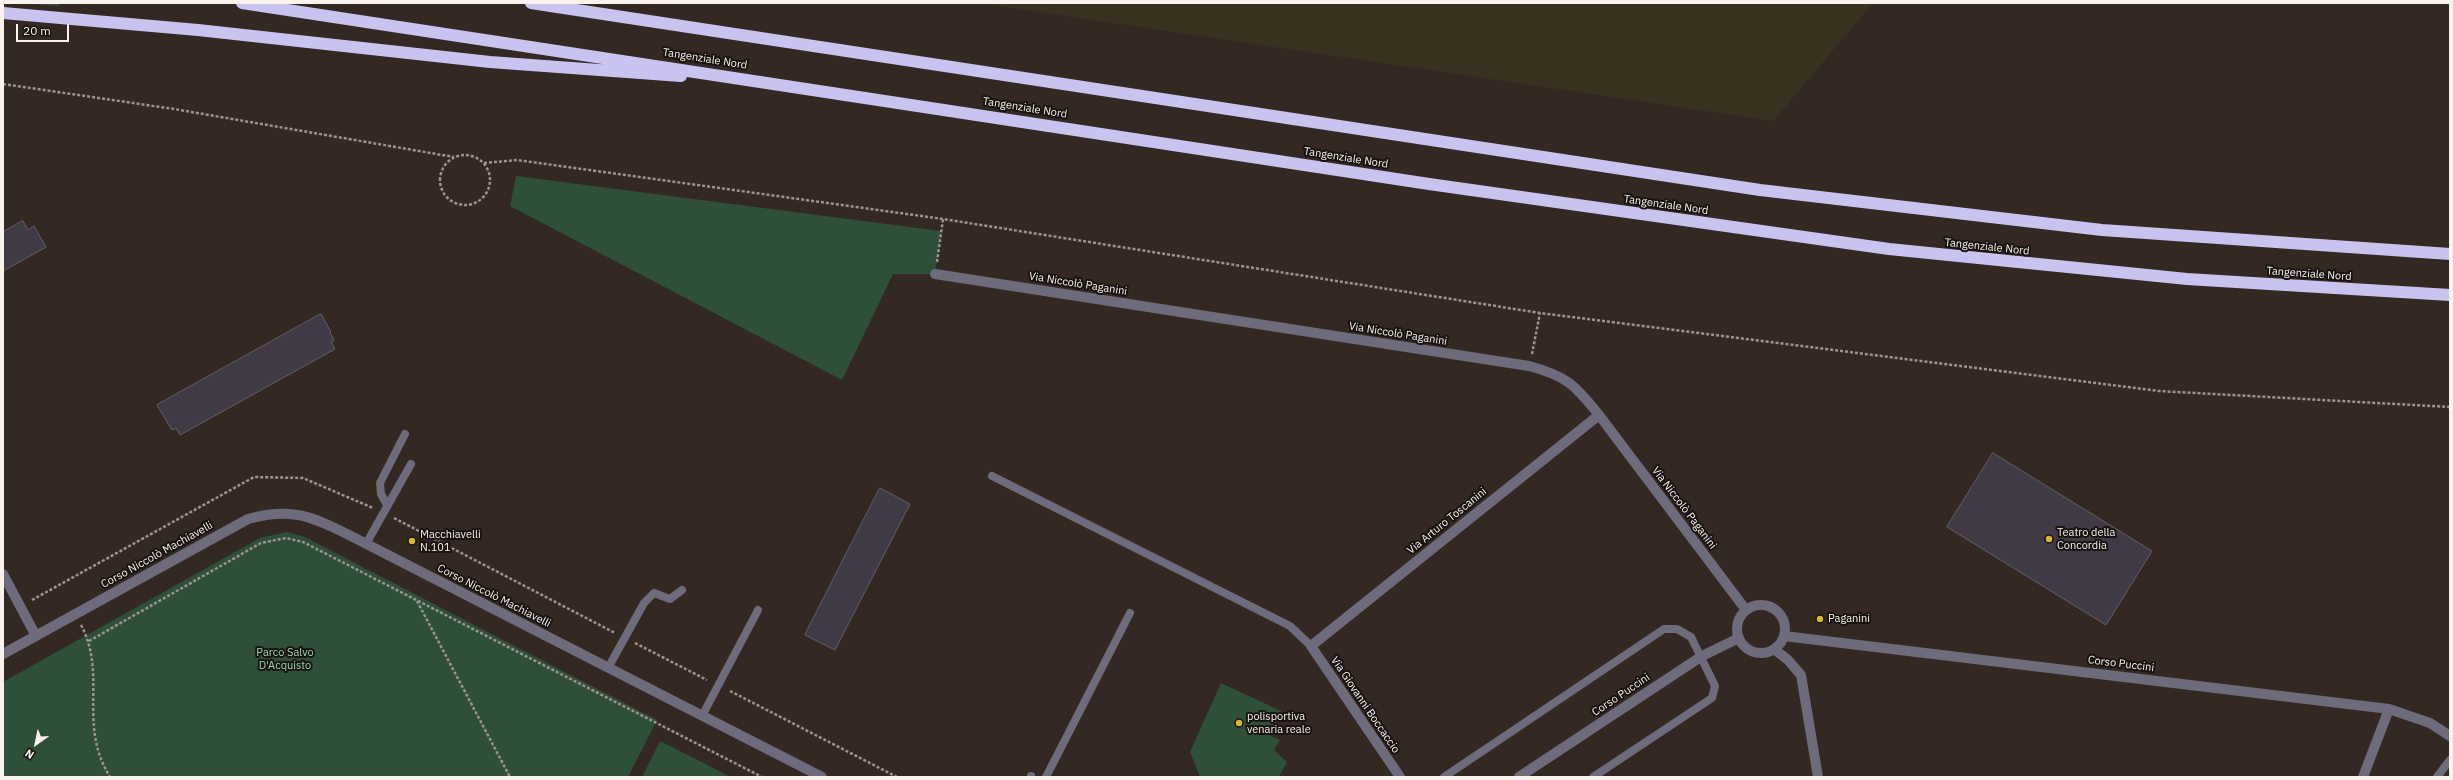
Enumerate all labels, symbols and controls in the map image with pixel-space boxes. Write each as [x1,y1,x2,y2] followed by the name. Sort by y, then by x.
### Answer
[18,16,71,42] scale bar
[23,23,51,38] text: 20 m
[662,46,748,72] street label: Tangenziale Nord
[982,95,1068,121] street label: Tangenziale Nord
[1303,145,1389,171] street label: Tangenziale Nord
[1623,193,1709,217] street label: Tangenziale Nord
[1944,236,2030,258] street label: Tangenziale Nord
[2266,264,2352,284] street label: Tangenziale Nord
[1028,270,1128,298] street label: Via Niccolò Paganini
[1348,320,1448,348] street label: Via Niccolò Paganini
[1649,464,1719,552] street label: Via Niccolò Paganini
[1405,485,1489,557] street label: Via Arturo Toscanini
[99,519,215,591] street label: Corso Niccolò Machiavelli
[2057,526,2115,552] place label: Teatro della Concordia
[420,528,481,554] place label: Macchiavelli N.101
[2044,534,2054,544] marker: Teatro della Concordia
[407,536,417,546] marker: Macchiavelli N.101
[435,562,553,630] street label: Corso Niccolò Machiavelli
[1828,612,1870,626] place label: Paganini
[1815,614,1825,624] marker: Paganini
[256,646,314,672] park label: Parco Salvo D'Acquisto
[2087,653,2155,675] street label: Corso Puccini
[1328,654,1402,756] street label: Via Giovanni Boccaccio
[1590,671,1652,719] street label: Corso Puccini
[1247,710,1311,736] place label: polisportiva venaria reale
[1234,718,1244,728] marker: polisportiva venaria reale
[16,724,56,764] north arrow
[22,746,37,762] text: N

